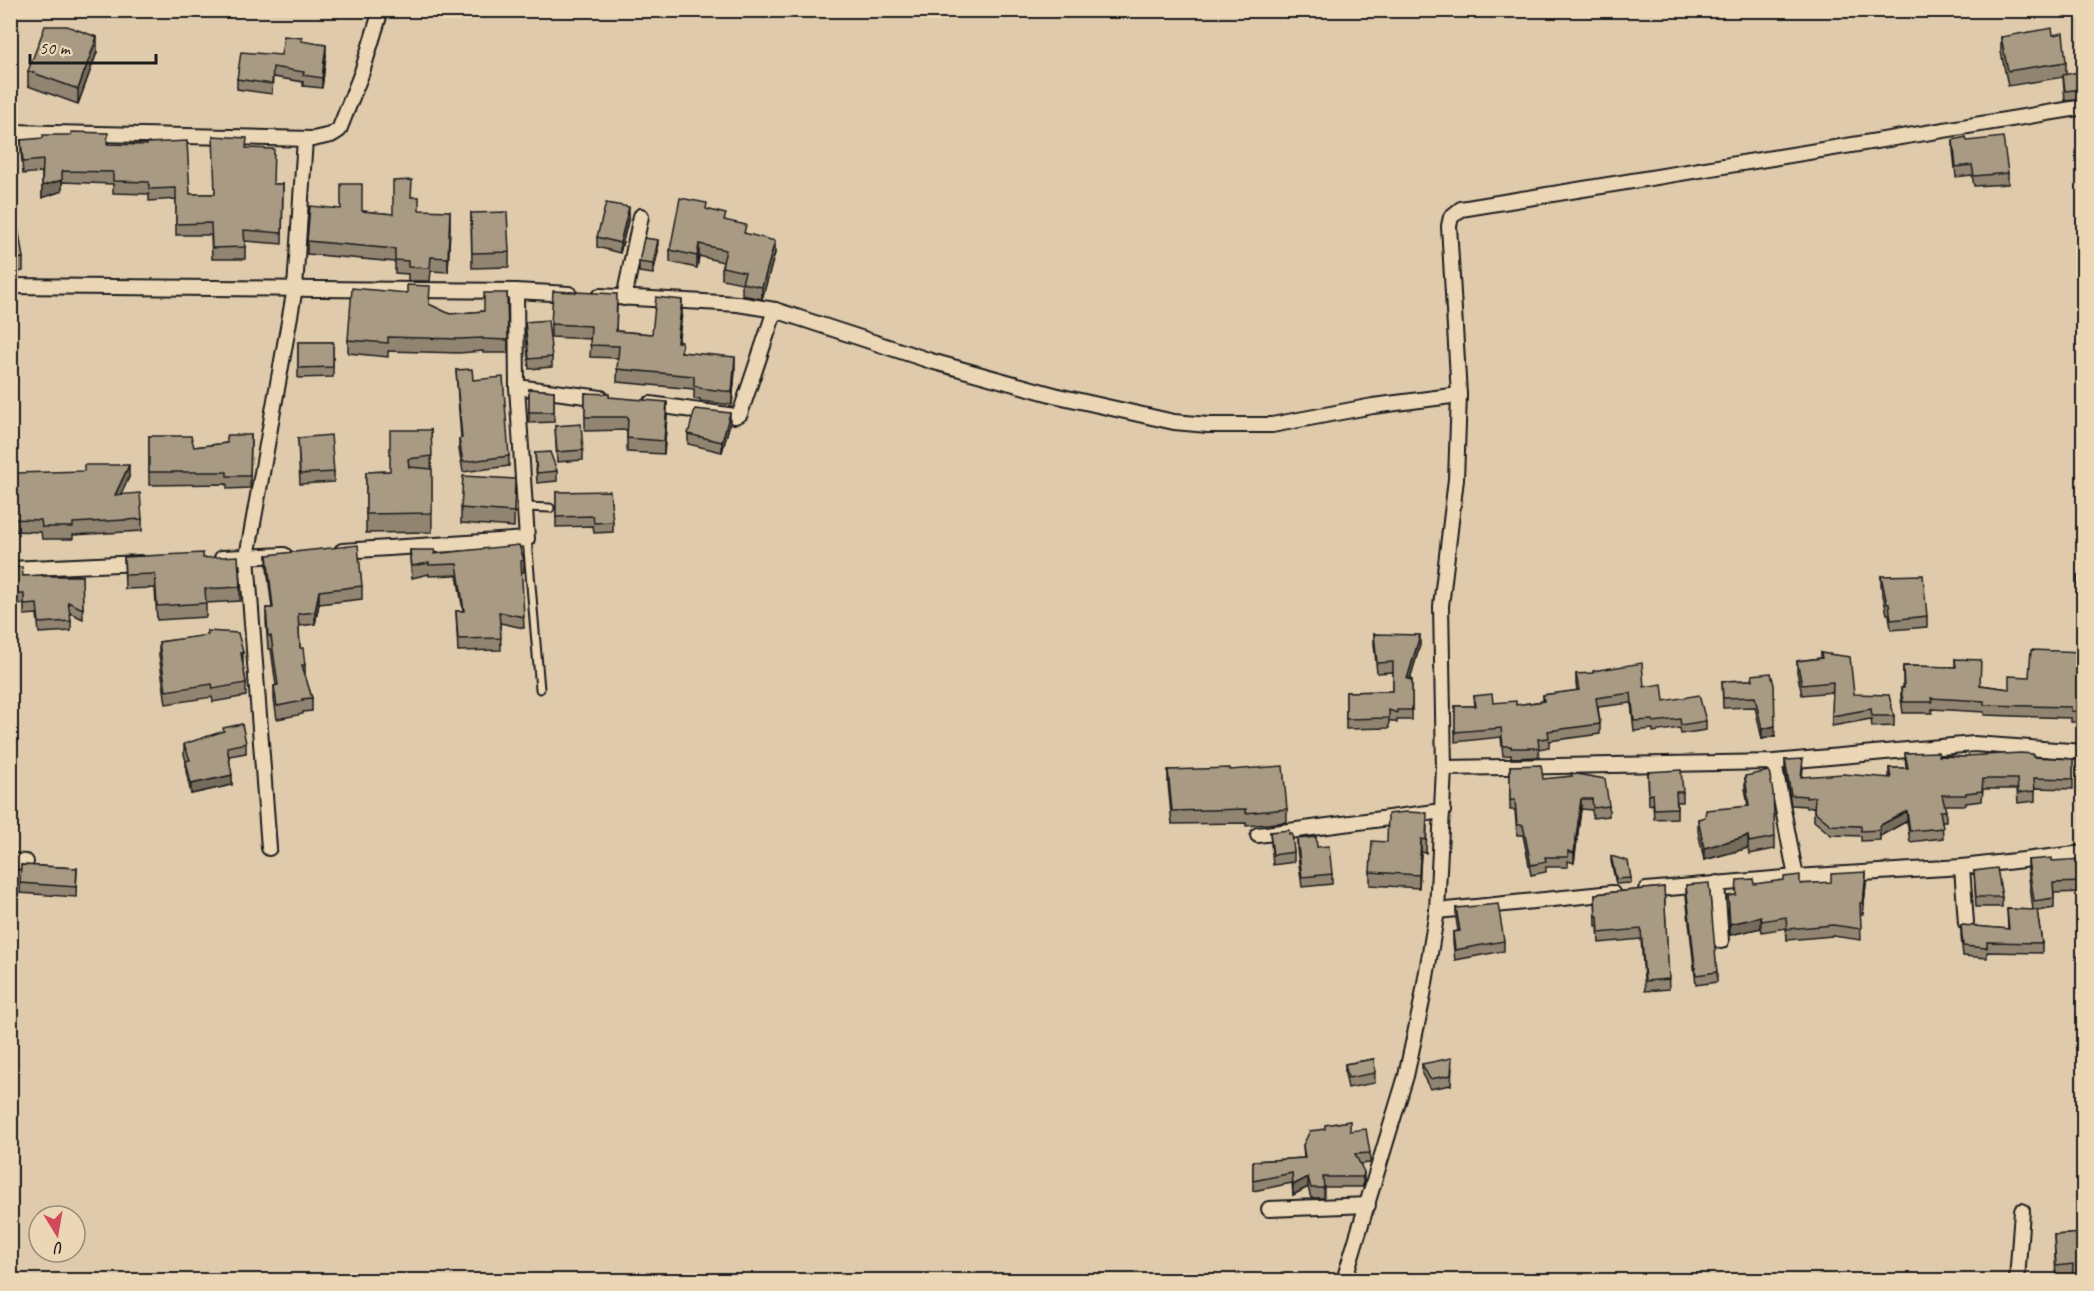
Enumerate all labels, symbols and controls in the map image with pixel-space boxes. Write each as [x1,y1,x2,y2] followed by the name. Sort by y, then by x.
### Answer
[30,27,156,65] scale bar
[39,37,72,59] text: 50 m
[27,1204,87,1264] north arrow
[51,1237,65,1259] text: U

